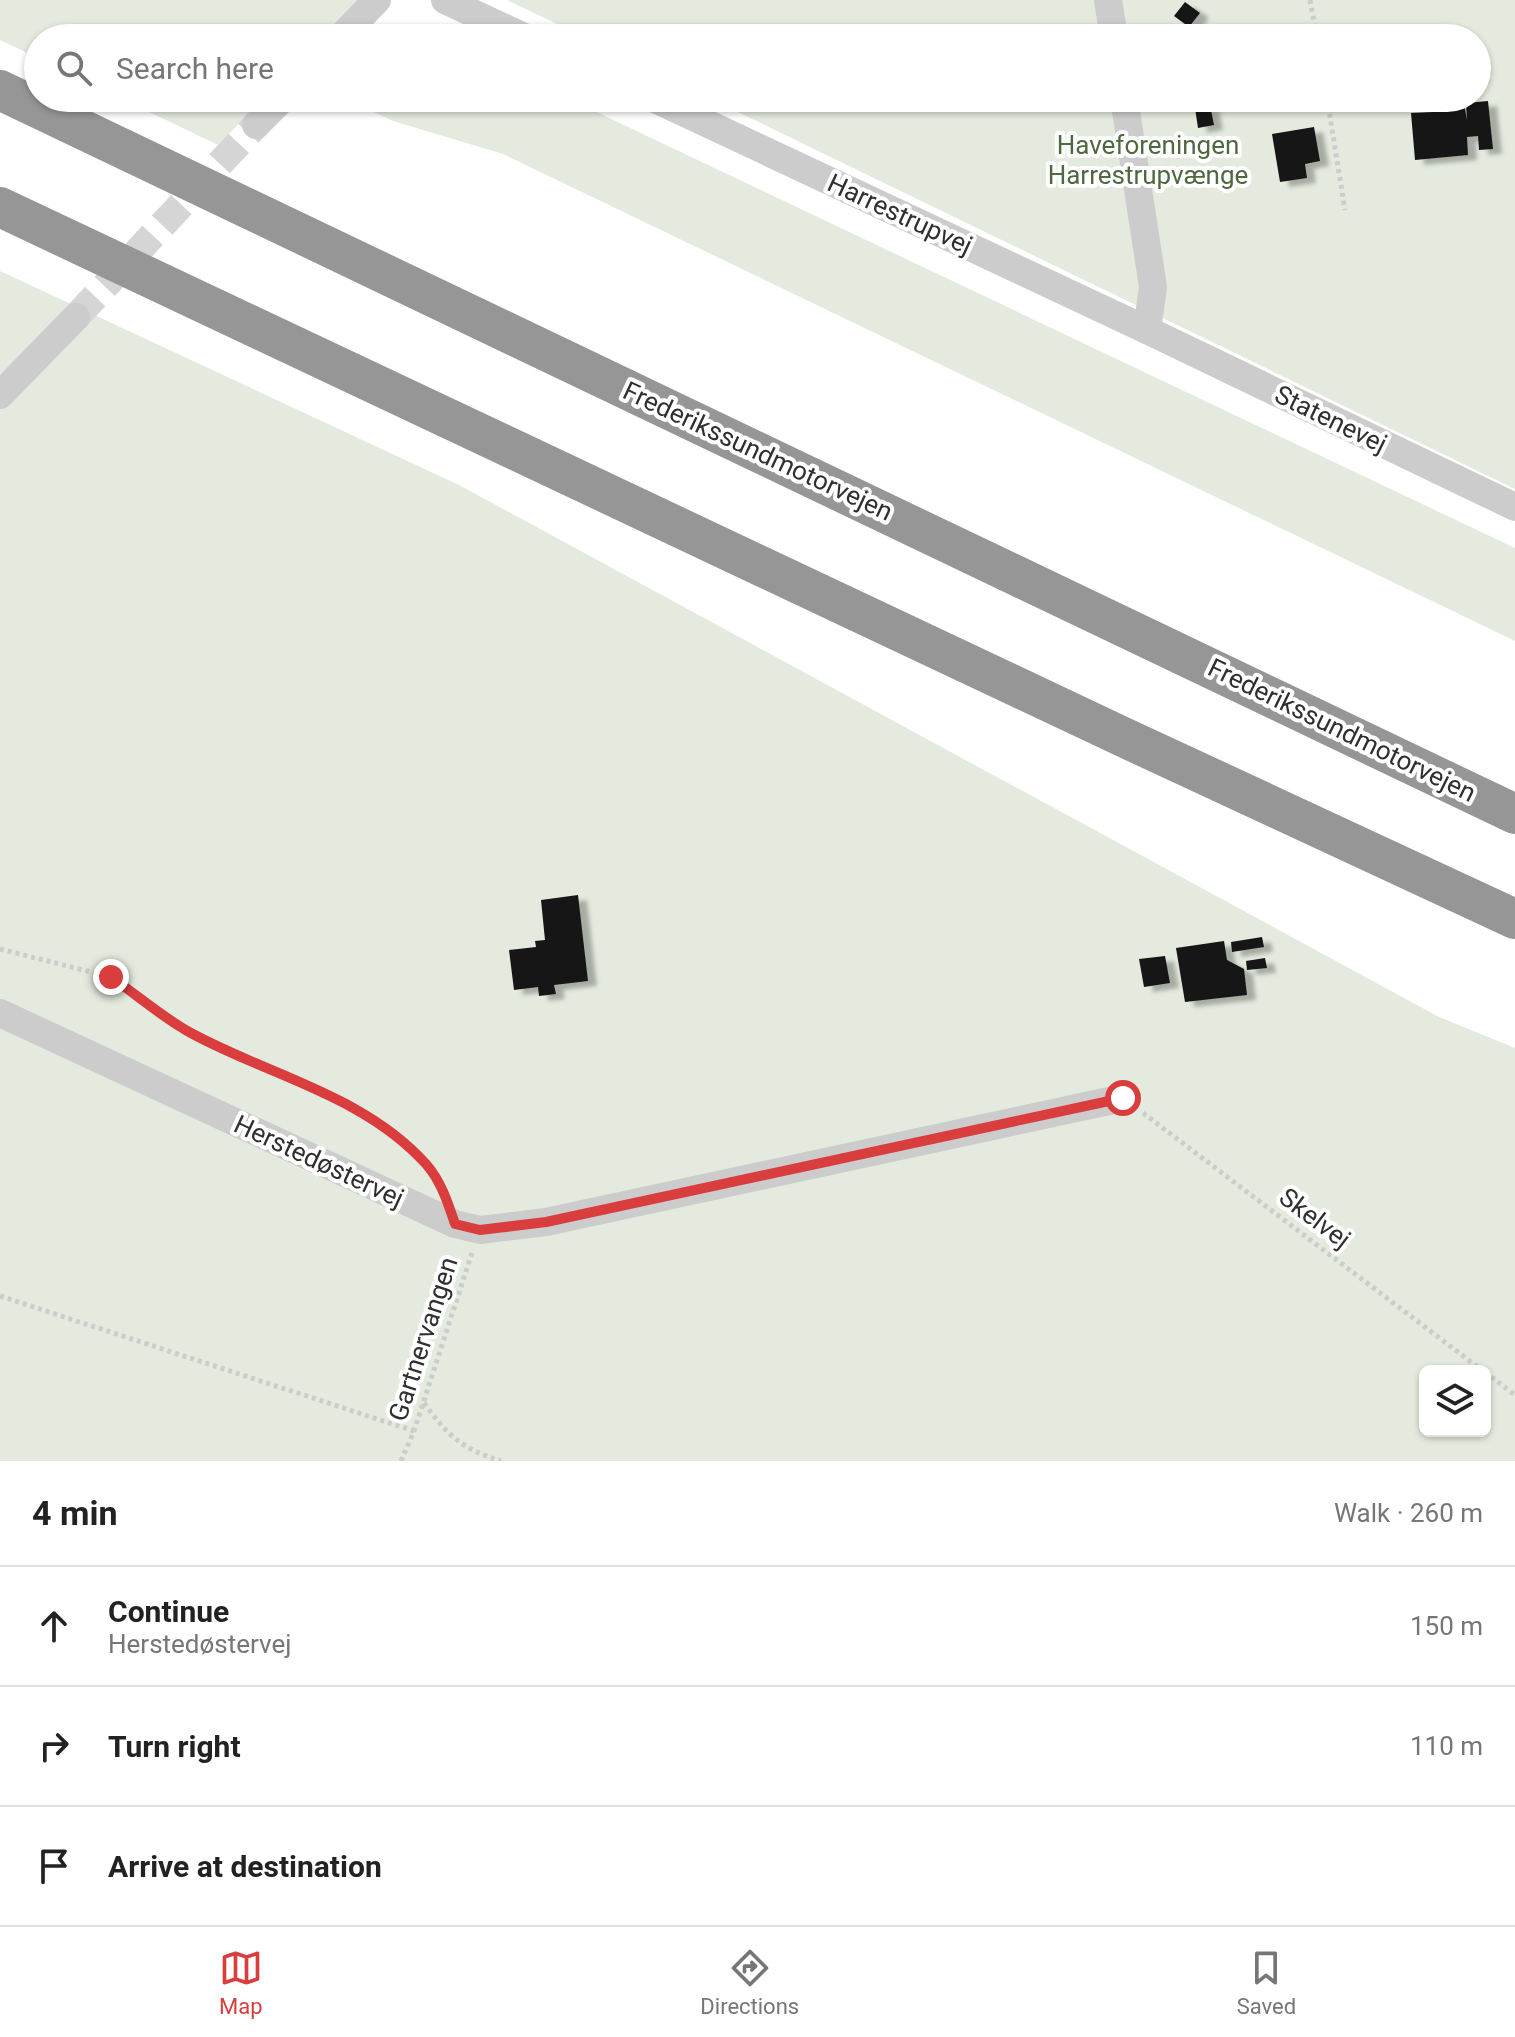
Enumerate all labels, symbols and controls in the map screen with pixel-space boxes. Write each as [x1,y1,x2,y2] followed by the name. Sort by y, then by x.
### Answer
[24,24,1491,112] search box
[52,46,96,90] icon: search
[116,51,274,86] text: Search here
[1048,130,1248,190] park label: Haveforeningen Harrestrupvænge
[823,167,977,261] street label: Harrestrupvej
[619,375,897,527] street label: Frederikssundmotorvejen
[1270,379,1392,459] street label: Statenevej
[1203,652,1481,808] street label: Frederikssundmotorvejen
[93,959,129,995] route end
[1105,1080,1141,1116] route start
[230,1109,408,1213] street label: Herstedøstervej
[1274,1182,1356,1254] street label: Skelvej
[382,1253,464,1425] street label: Gartnervangen
[1419,1365,1491,1437] map controls
[1419,1365,1491,1437] button: layers
[32,1493,117,1533] text: 4 min
[1334,1498,1483,1528] text: Walk · 260 m
[108,1594,229,1629] text: Continue
[32,1604,76,1648] icon: ahead
[1410,1611,1483,1641] text: 150 m
[108,1629,291,1659] text: Herstedøstervej
[32,1724,76,1768] icon: right
[108,1729,241,1764] text: Turn right
[1410,1731,1483,1761] text: 110 m
[32,1844,76,1888] icon: arrive
[108,1849,382,1884] text: Arrive at destination
[219,1946,263,2019] tab: Map
[700,1946,799,2019] tab: Directions
[1237,1946,1296,2019] tab: Saved

